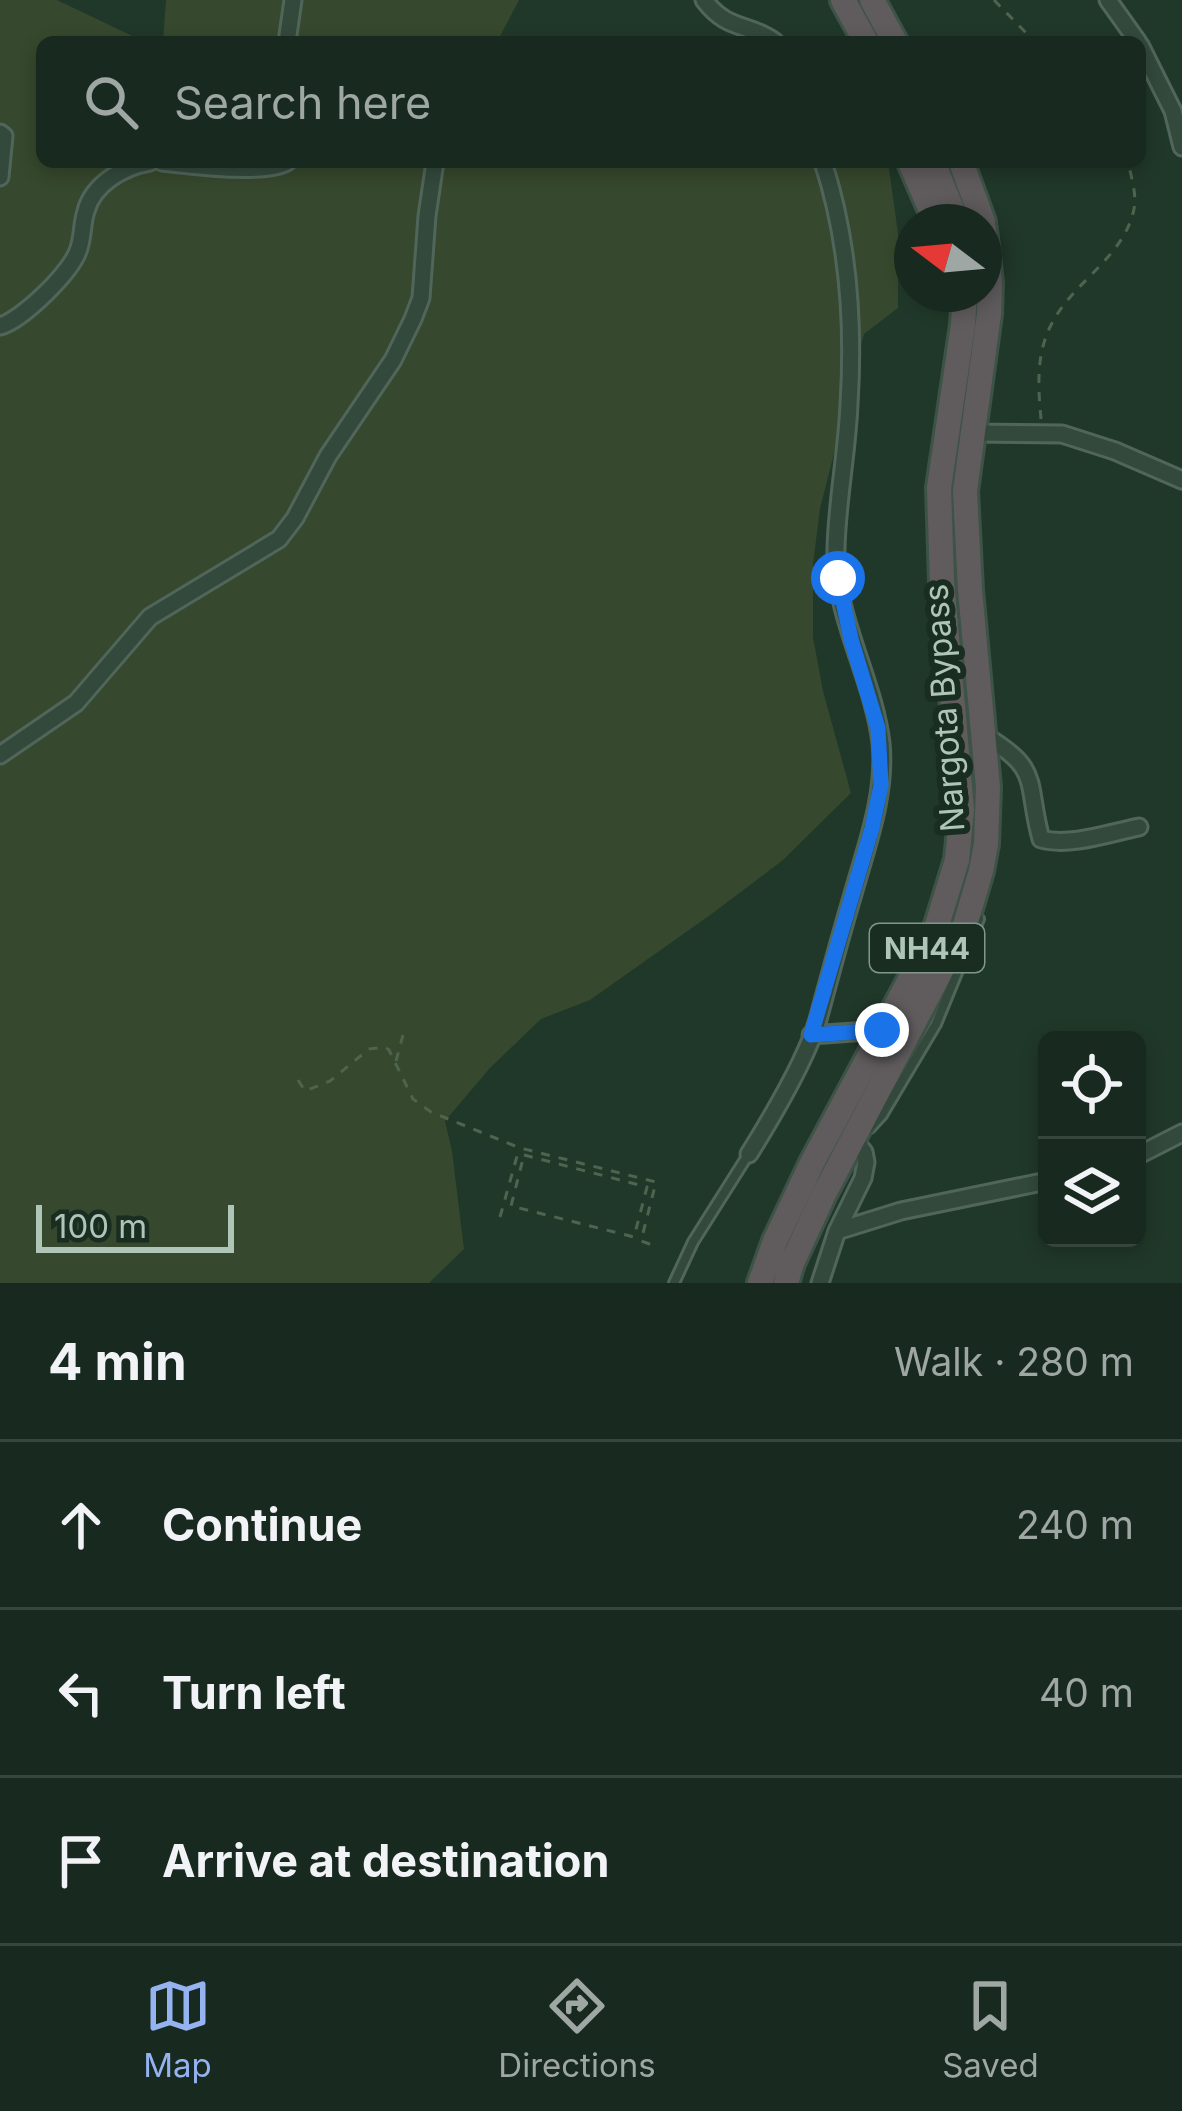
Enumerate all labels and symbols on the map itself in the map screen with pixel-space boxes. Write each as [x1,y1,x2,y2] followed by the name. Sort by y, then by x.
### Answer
[894,204,1002,312] north arrow
[811,551,865,605] route start
[915,583,973,833] street label: Nargota Bypass
[870,924,984,972] road number: NH44
[855,1003,909,1057] route end
[36,1199,234,1252] scale bar

